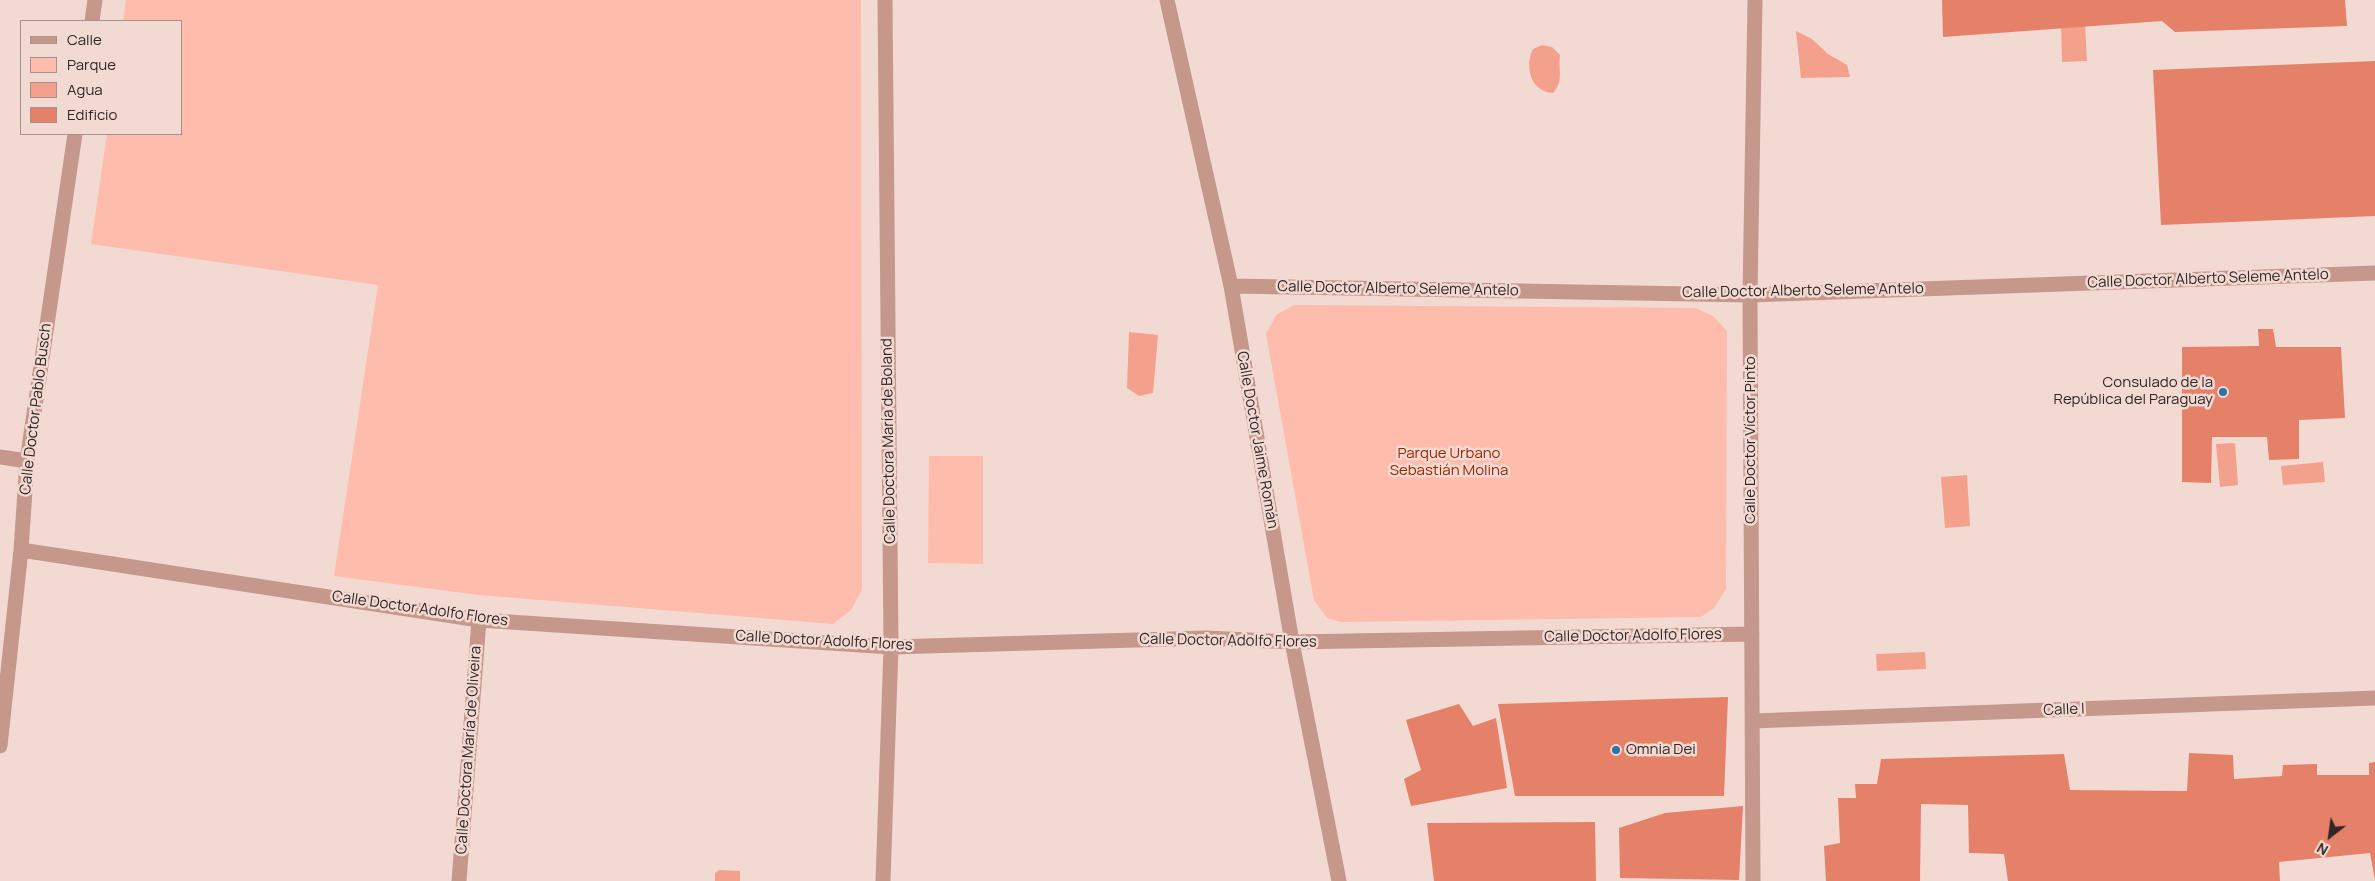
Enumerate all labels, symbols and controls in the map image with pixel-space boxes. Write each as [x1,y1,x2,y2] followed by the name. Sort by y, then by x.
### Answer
[20,20,182,135] legend
[67,29,102,50] text: Calle
[67,54,116,75] text: Parque
[67,79,103,100] text: Agua
[67,104,117,125] text: Edificio
[2087,266,2329,292] street label: Calle Doctor Alberto Seleme Antelo
[1277,278,1519,300] street label: Calle Doctor Alberto Seleme Antelo
[1682,280,1924,302] street label: Calle Doctor Alberto Seleme Antelo
[17,322,55,496] street label: Calle Doctor Pablo Busch
[878,338,900,544] street label: Calle Doctora María de Boland
[1233,350,1281,530] street label: Calle Doctor Jaime Román
[1742,356,1760,524] street label: Calle Doctor Víctor Pinto
[2054,374,2213,409] place label: Consulado de la República del Paraguay
[2217,386,2229,398] marker: Consulado de la República del Paraguay
[1390,445,1508,480] park label: Parque Urbano Sebastián Molina
[331,588,509,630] street label: Calle Doctor Adolfo Flores
[1544,625,1722,647] street label: Calle Doctor Adolfo Flores
[735,627,913,655] street label: Calle Doctor Adolfo Flores
[1139,630,1317,652] street label: Calle Doctor Adolfo Flores
[453,645,485,855] street label: Calle Doctora María de Oliveira
[2043,700,2085,720] street label: Calle I
[1626,741,1696,759] place label: Omnia Dei
[1610,744,1622,756] marker: Omnia Dei
[2305,811,2355,861] north arrow
[2313,839,2331,860] text: N

